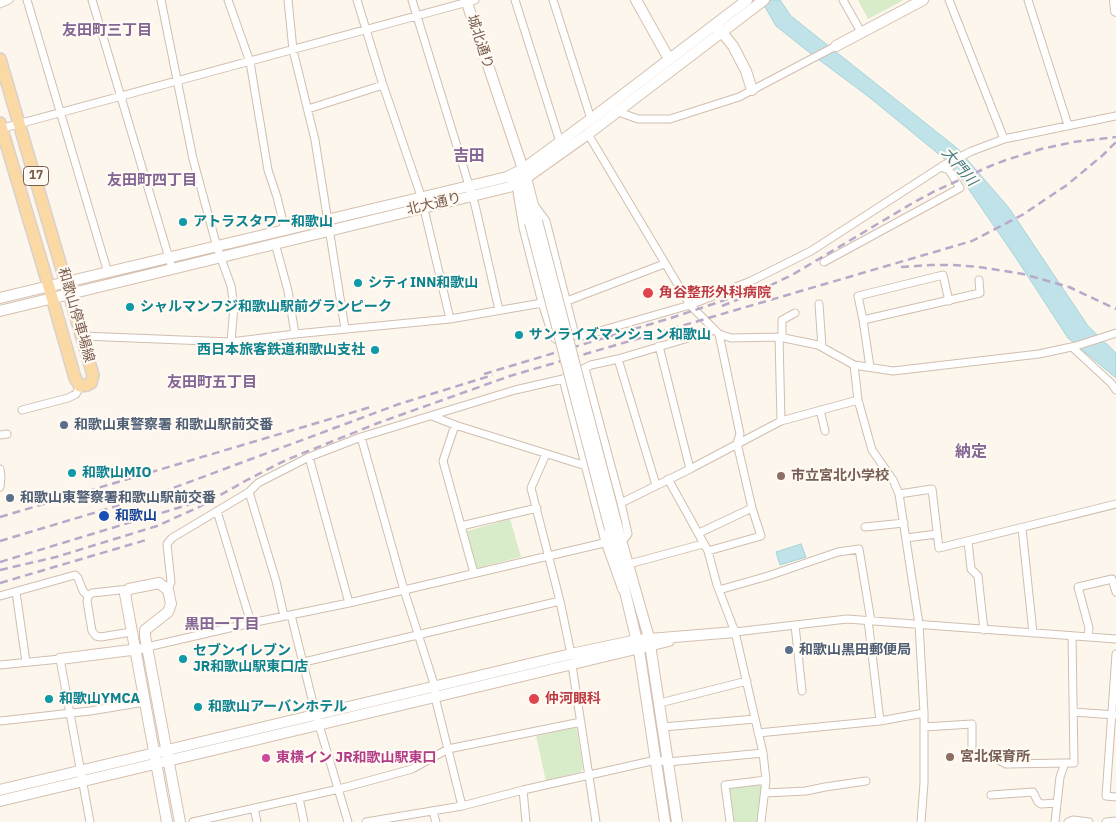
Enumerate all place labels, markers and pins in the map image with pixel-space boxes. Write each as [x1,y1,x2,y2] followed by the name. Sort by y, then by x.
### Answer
[193,214,333,230] place label: アトラスタワー和歌山
[177,216,189,228] marker: アトラスタワー和歌山
[368,275,478,291] place label: シティINN和歌山
[352,277,364,289] marker: シティINN和歌山
[659,285,771,301] place label: 角谷整形外科病院
[641,286,655,300] marker: 角谷整形外科病院
[140,299,392,315] place label: シャルマンフジ和歌山駅前グランピーク
[124,301,136,313] marker: シャルマンフジ和歌山駅前グランピーク
[529,327,711,343] place label: サンライズマンション和歌山
[513,329,525,341] marker: サンライズマンション和歌山
[197,342,365,358] place label: 西日本旅客鉄道和歌山支社
[369,344,381,356] marker: 西日本旅客鉄道和歌山支社
[74,417,273,433] place label: 和歌山東警察署 和歌山駅前交番
[58,419,70,431] marker: 和歌山東警察署 和歌山駅前交番
[82,465,152,481] place label: 和歌山MIO
[66,467,78,479] marker: 和歌山MIO
[791,468,889,484] place label: 市立宮北小学校
[775,470,787,482] marker: 市立宮北小学校
[20,490,216,506] place label: 和歌山東警察署和歌山駅前交番
[4,492,16,504] marker: 和歌山東警察署和歌山駅前交番
[115,508,157,524] place label: 和歌山
[97,509,111,523] marker: 和歌山
[799,642,911,658] place label: 和歌山黒田郵便局
[193,643,308,676] place label: セブンイレブン JR和歌山駅東口店
[783,644,795,656] marker: 和歌山黒田郵便局
[177,653,189,665] marker: セブンイレブン JR和歌山駅東口店
[59,691,140,707] place label: 和歌山YMCA
[545,691,601,707] place label: 仲河眼科
[527,692,541,706] marker: 仲河眼科
[43,693,55,705] marker: 和歌山YMCA
[208,699,347,715] place label: 和歌山アーバンホテル
[192,701,204,713] marker: 和歌山アーバンホテル
[960,749,1030,765] place label: 宮北保育所
[276,750,437,766] place label: 東横イン JR和歌山駅東口
[944,751,956,763] marker: 宮北保育所
[260,752,272,764] marker: 東横イン JR和歌山駅東口

